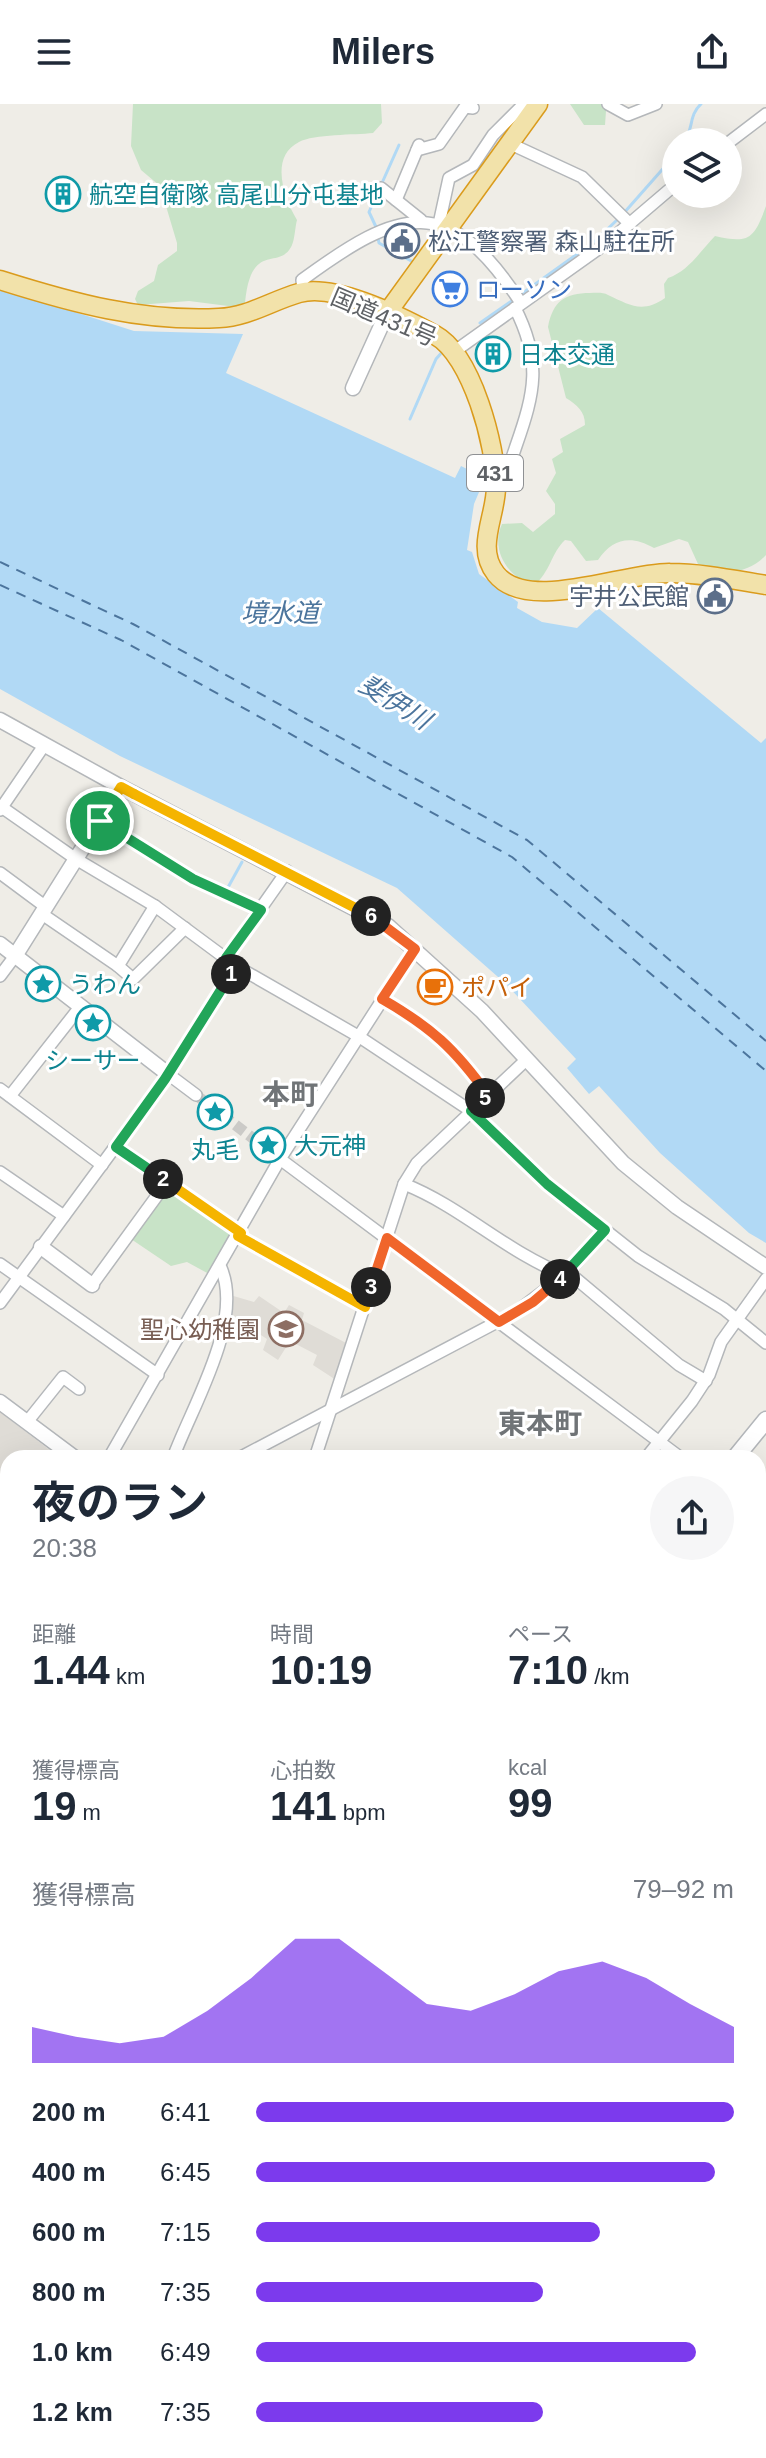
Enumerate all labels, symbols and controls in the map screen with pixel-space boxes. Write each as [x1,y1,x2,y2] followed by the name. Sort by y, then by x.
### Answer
[32,30,76,74] icon: menu
[690,30,734,74] icon: share
[331,31,435,72] text: Milers
[662,128,742,208] map controls
[662,128,742,208] button: layers
[44,175,82,213] building icon: 航空自衛隊 高尾山分屯基地
[89,181,384,208] place label: 航空自衛隊 高尾山分屯基地
[383,222,421,260] public building icon: 松江警察署 森山駐在所
[428,228,675,255] place label: 松江警察署 森山駐在所
[431,270,469,308] supermarket icon: ローソン
[476,276,572,303] place label: ローソン
[327,283,441,351] street label: 国道431号
[474,335,512,373] building icon: 日本交通
[519,341,615,368] place label: 日本交通
[467,455,523,491] road number: 431
[696,577,734,615] public building icon: 宇井公民館
[569,583,689,610] place label: 宇井公民館
[241,598,323,628] water label: 境水道
[354,669,439,737] water label: 斐伊川
[66,787,134,855] pin
[78,799,122,843] icon: arrive
[351,896,391,936] pin: 6
[365,903,377,928] text: 6
[211,954,251,994] pin: 1
[225,961,237,986] text: 1
[24,965,62,1003] place icon: うわん
[416,968,454,1006] cafe icon: ポパイ
[69,971,141,998] place label: うわん
[461,974,533,1001] place label: ポパイ
[74,1004,112,1042] place icon: シーサー
[45,1047,141,1074] place label: シーサー
[465,1078,505,1118] pin: 5
[262,1079,318,1110] district label: 本町
[479,1085,491,1110] text: 5
[196,1093,234,1131] place icon: 丸毛
[249,1126,287,1164] place icon: 大元神
[294,1132,366,1159] place label: 大元神
[191,1136,239,1163] place label: 丸毛
[143,1159,183,1199] pin: 2
[157,1166,169,1191] text: 2
[540,1259,580,1299] pin: 4
[554,1266,566,1291] text: 4
[351,1267,391,1307] pin: 3
[365,1274,377,1299] text: 3
[267,1310,305,1348] school or university icon: 聖心幼稚園
[140,1316,260,1343] place label: 聖心幼稚園
[498,1408,582,1439] district label: 東本町
[650,1476,734,1560] button: share
[32,1478,208,1527] text: 夜のラン
[32,1533,97,1563] text: 20:38
[32,1622,76,1647] text: 距離
[270,1622,314,1647] text: 時間
[508,1622,573,1647] text: ペース
[32,1648,110,1692] text: 1.44
[270,1648,372,1692] text: 10:19
[508,1648,588,1692] text: 7:10
[110,1664,145,1689] text: km
[588,1664,630,1689] text: /km
[508,1755,547,1780] text: kcal
[32,1758,120,1783] text: 獲得標高
[270,1758,336,1783] text: 心拍数
[508,1781,553,1825] text: 99
[32,1784,77,1828] text: 19
[270,1784,337,1828] text: 141
[77,1800,101,1825] text: m
[337,1800,386,1825] text: bpm
[633,1874,734,1904] text: 79–92 m
[32,1880,136,1910] text: 獲得標高
[32,2097,106,2127] text: 200 m
[160,2097,211,2127] text: 6:41
[32,2157,106,2187] text: 400 m
[160,2157,211,2187] text: 6:45
[32,2217,106,2247] text: 600 m
[160,2217,211,2247] text: 7:15
[32,2277,106,2307] text: 800 m
[160,2277,211,2307] text: 7:35
[32,2337,113,2367] text: 1.0 km
[160,2337,211,2367] text: 6:49
[32,2397,113,2427] text: 1.2 km
[160,2397,211,2427] text: 7:35

